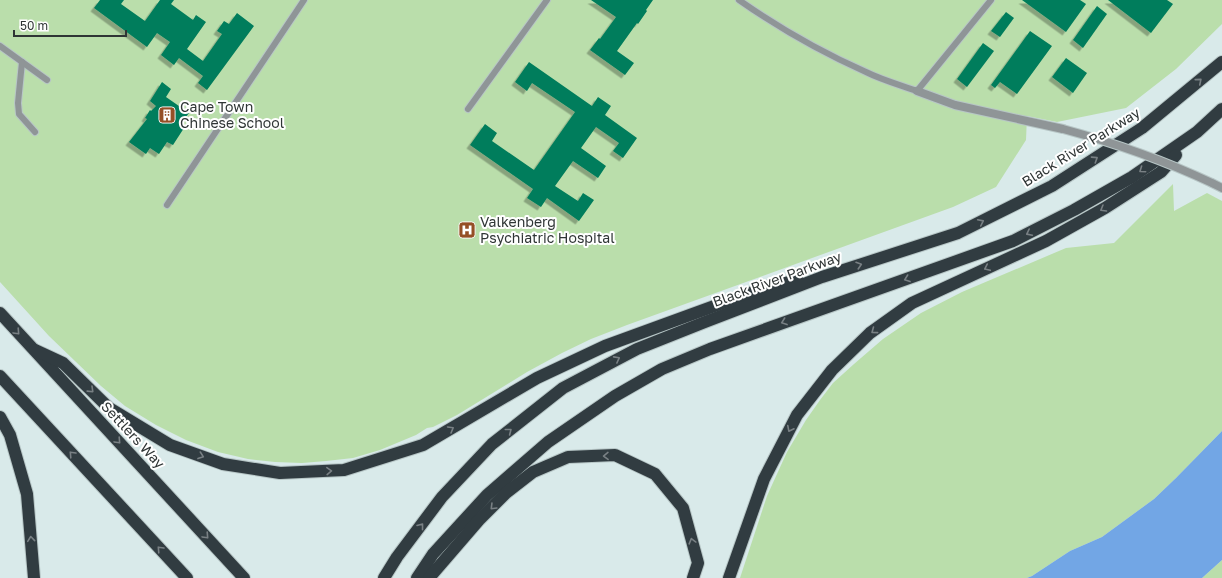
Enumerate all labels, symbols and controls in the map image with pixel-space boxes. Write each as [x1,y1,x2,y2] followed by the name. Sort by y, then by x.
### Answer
[14,12,126,38] scale bar
[20,18,48,33] text: 50 m
[1194,79,1201,86] one-way arrow
[180,98,284,131] place label: Cape Town Chinese School
[1019,103,1143,190] street label: Black River Parkway
[157,105,177,125] building icon: Cape Town Chinese School
[1090,157,1097,164] one-way arrow
[1140,165,1147,172] one-way arrow
[1100,204,1107,212] one-way arrow
[480,213,615,246] place label: Valkenberg Psychiatric Hospital
[977,219,984,227] one-way arrow
[457,220,477,240] hospital icon: Valkenberg Psychiatric Hospital
[1025,228,1033,236] one-way arrow
[710,247,844,310] street label: Black River Parkway
[855,261,862,270] one-way arrow
[984,263,991,271] one-way arrow
[904,274,911,282] one-way arrow
[781,318,788,326] one-way arrow
[871,326,878,333] one-way arrow
[13,327,20,334] one-way arrow
[613,357,620,364] one-way arrow
[86,385,94,393] one-way arrow
[98,398,169,472] street label: Settlers Way
[787,425,795,432] one-way arrow
[447,426,454,433] one-way arrow
[504,429,511,436] one-way arrow
[113,436,121,444] one-way arrow
[69,451,77,459] one-way arrow
[603,451,609,460] one-way arrow
[198,452,205,460] one-way arrow
[326,467,332,475] one-way arrow
[490,502,497,510] one-way arrow
[416,523,423,530] one-way arrow
[201,532,208,539] one-way arrow
[27,536,36,542] one-way arrow
[688,537,696,544] one-way arrow
[158,546,165,554] one-way arrow

